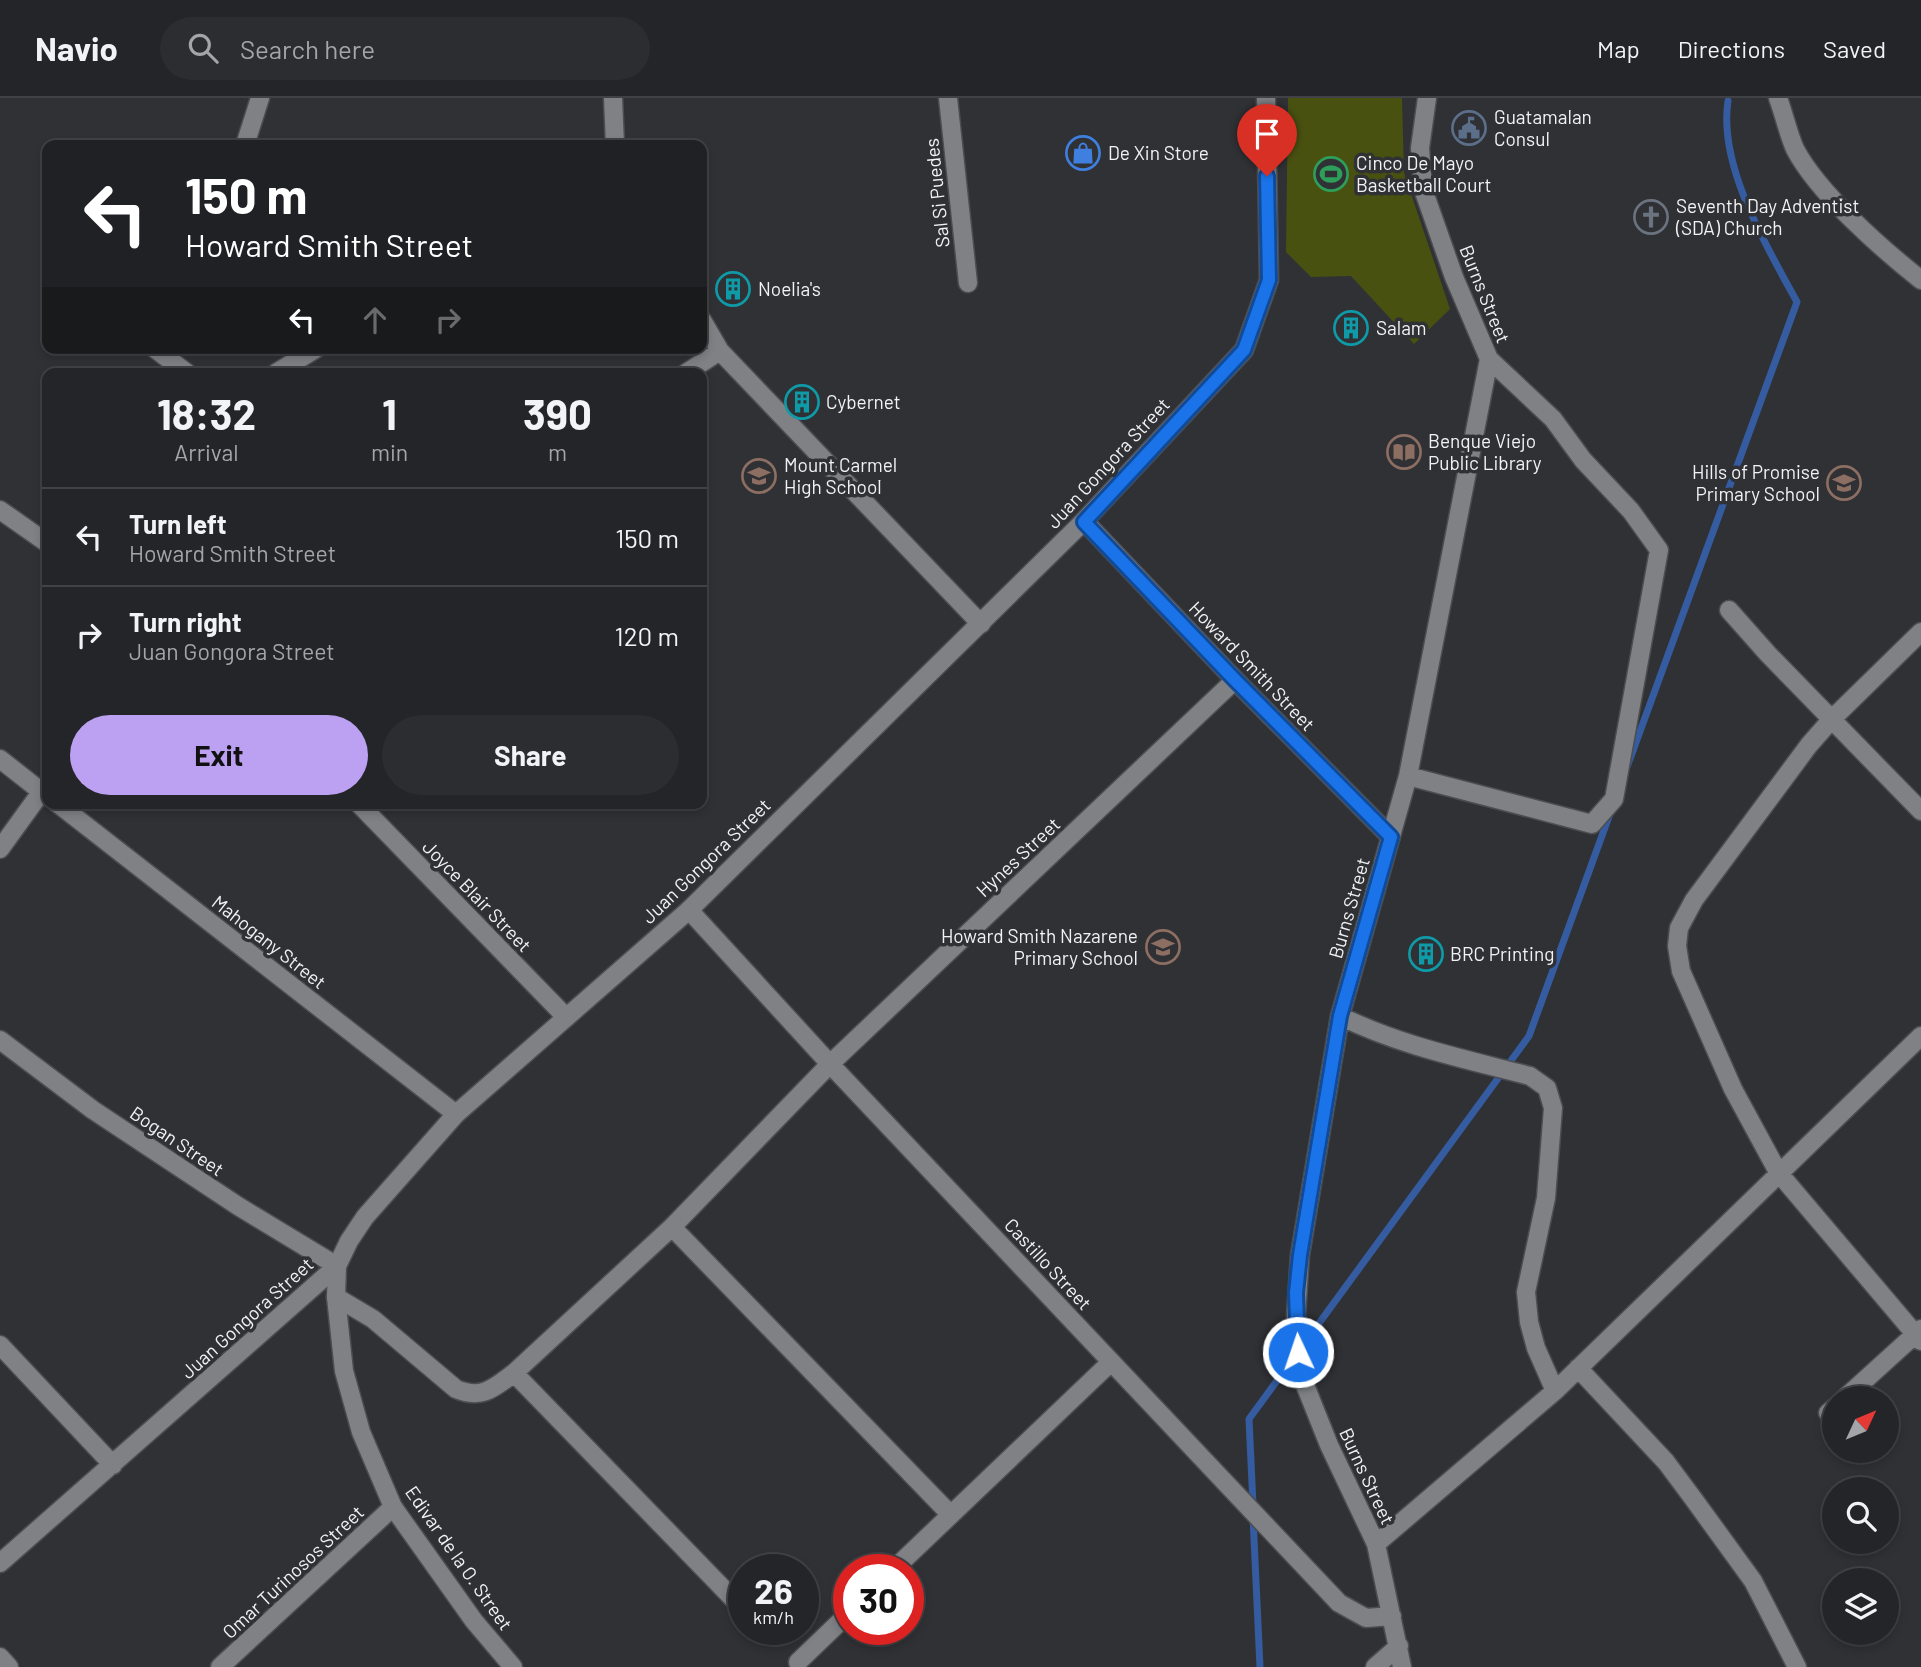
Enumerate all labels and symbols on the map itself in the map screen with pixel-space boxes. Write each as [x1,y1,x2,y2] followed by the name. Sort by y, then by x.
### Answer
[1237,104,1297,176] pin
[1494,105,1592,150] place label: Guatamalan Consul
[1450,109,1488,147] public building icon: Guatamalan Consul
[1064,134,1102,172] shop icon: De Xin Store
[919,137,954,249] street label: Sal Si Puedes
[1108,141,1209,164] place label: De Xin Store
[1356,151,1492,196] place label: Cinco De Mayo Basketball Court
[1312,155,1350,193] sports icon: Cinco De Mayo Basketball Court
[1675,194,1859,239] place label: Seventh Day Adventist (SDA) Church
[1632,198,1670,236] church icon: Seventh Day Adventist (SDA) Church
[1455,241,1516,346] street label: Burns Street
[714,270,752,308] building icon: Noelia's
[758,277,821,300] place label: Noelia's
[1332,309,1370,347] building icon: Salam
[1376,316,1427,339] place label: Salam
[783,383,821,421] building icon: Cybernet
[826,390,901,413] place label: Cybernet
[1041,393,1174,533] street label: Juan Gongora Street
[1428,429,1542,474] place label: Benque Viejo Public Library
[1385,433,1423,471] library icon: Benque Viejo Public Library
[784,453,897,498] place label: Mount Carmel High School
[740,457,778,495] school or university icon: Mount Carmel High School
[1692,460,1820,505] place label: Hills of Promise Primary School
[1825,464,1863,502] school or university icon: Hills of Promise Primary School
[1185,596,1320,735] street label: Howard Smith Street
[637,793,775,928] street label: Juan Gongora Street
[971,812,1064,901] street label: Hynes Street
[418,835,537,956] street label: Joyce Blair Street
[1323,855,1374,961] street label: Burns Street
[208,890,331,993] street label: Mahogany Street
[941,924,1138,969] place label: Howard Smith Nazarene Primary School
[1144,928,1182,966] school or university icon: Howard Smith Nazarene Primary School
[1407,935,1445,973] building icon: BRC Printing
[1450,942,1554,965] place label: BRC Printing
[126,1101,229,1180] street label: Bogan Street
[1000,1213,1097,1314] street label: Castillo Street
[176,1252,317,1383] street label: Juan Gongora Street
[1261,1315,1335,1389] position arrow
[1822,1386,1899,1463] north arrow
[1335,1424,1400,1528] street label: Burns Street
[401,1481,518,1634] street label: Edivar de la O. Street
[217,1500,368,1643] street label: Omar Turinosos Street
[833,1554,924,1645] speed limit sign: 30

